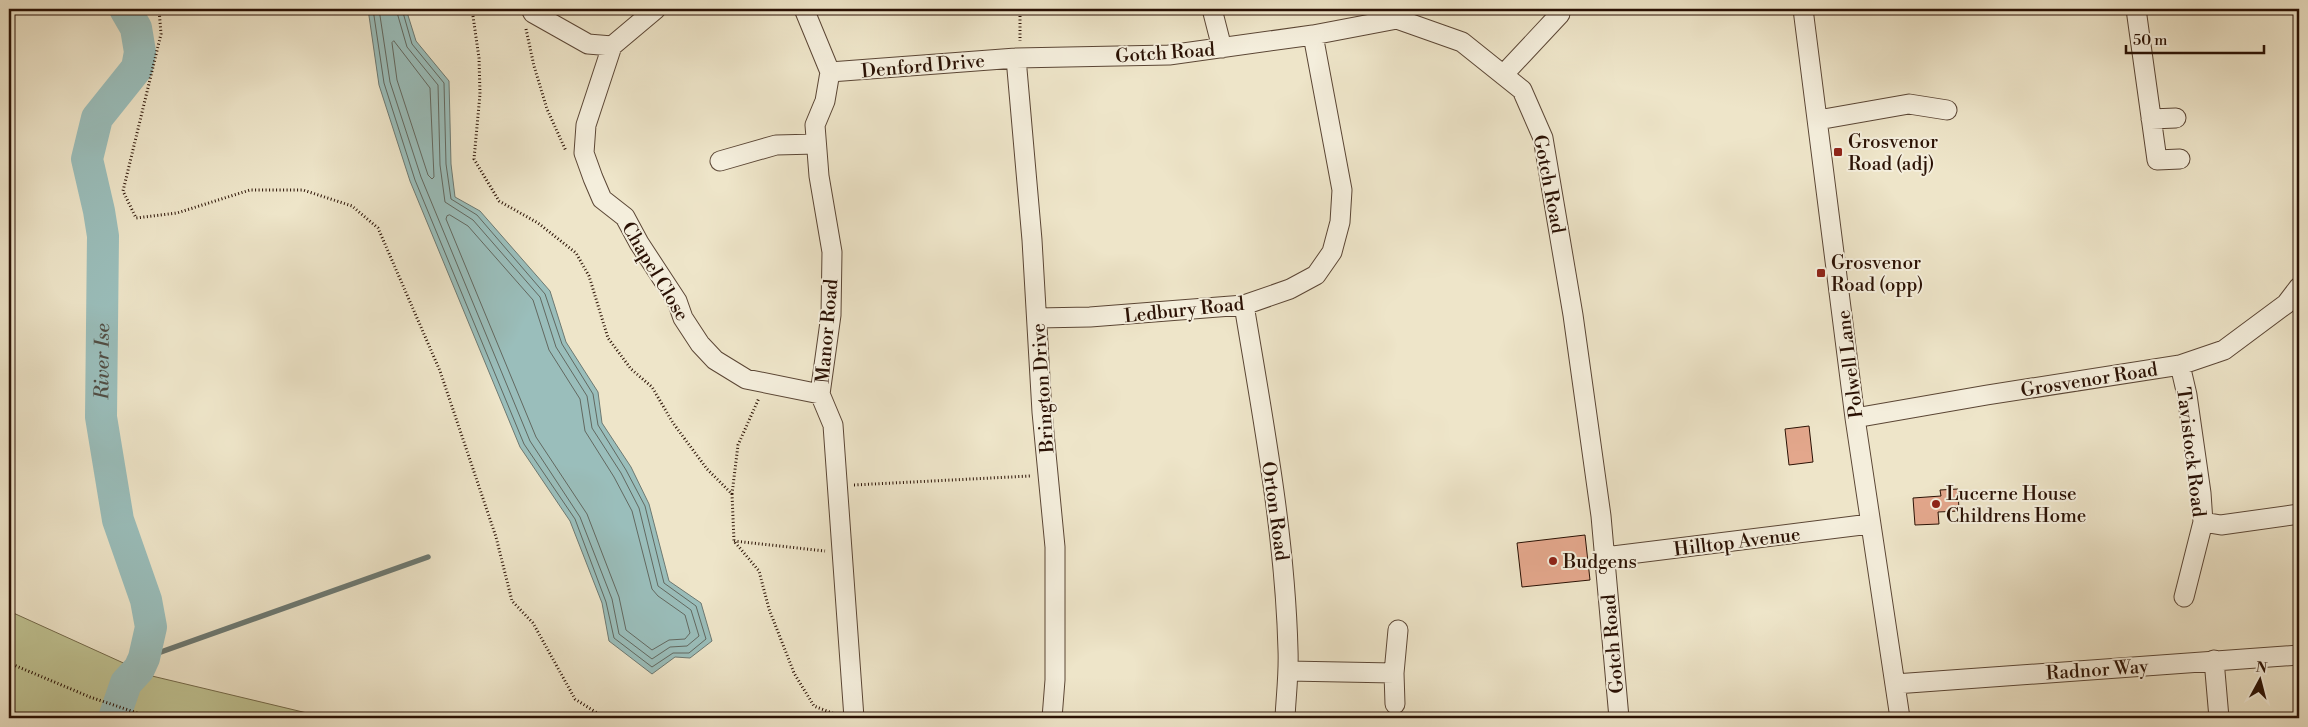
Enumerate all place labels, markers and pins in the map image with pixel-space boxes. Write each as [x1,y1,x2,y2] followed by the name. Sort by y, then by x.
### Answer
[1848,130,1938,176] place label: Grosvenor Road (adj)
[1832,146,1844,158] marker: Grosvenor Road (adj)
[1831,251,1923,297] place label: Grosvenor Road (opp)
[1815,267,1827,279] marker: Grosvenor Road (opp)
[1946,482,2086,528] place label: Lucerne House Childrens Home
[1930,498,1942,510] marker: Lucerne House Childrens Home
[1562,550,1637,574] place label: Budgens
[1547,555,1559,567] marker: Budgens

